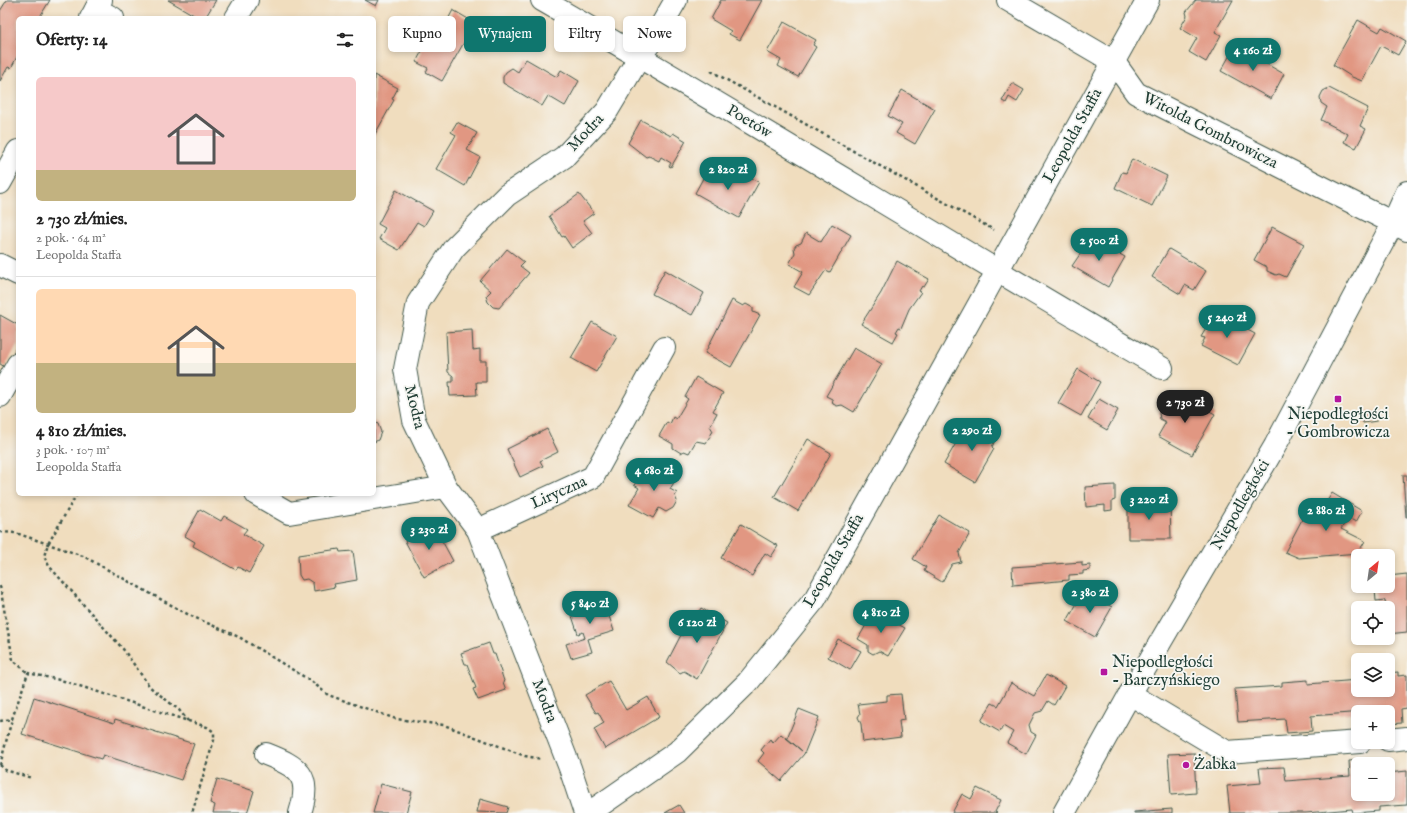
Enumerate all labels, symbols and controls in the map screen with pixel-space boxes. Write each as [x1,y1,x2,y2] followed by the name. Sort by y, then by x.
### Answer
[388,16,456,52] chip: Kupno
[464,16,546,52] chip: Wynajem
[554,16,615,52] chip: Filtry
[623,16,686,52] chip: Nowe
[334,29,356,51] icon: filters
[36,30,107,51] text: Oferty: 14
[1212,38,1294,72] pin: 4 160 zł
[1234,42,1272,59] text: 4 160 zł
[1039,85,1107,187] street label: Leopolda Staffa
[1139,88,1281,174] street label: Witolda Gombrowicza
[723,101,776,144] street label: Poetów
[160,103,232,175] icon: home
[563,110,609,156] street label: Modra
[687,157,769,191] pin: 2 820 zł
[709,161,747,178] text: 2 820 zł
[36,209,127,230] text: 2 730 zł/mies.
[1058,228,1140,262] pin: 2 500 zł
[36,230,106,247] text: 2 pok. · 64 m²
[1080,232,1118,249] text: 2 500 zł
[36,247,121,264] text: Leopolda Staffa
[1186,305,1268,339] pin: 5 240 zł
[1208,309,1246,326] text: 5 240 zł
[160,315,232,387] icon: home
[399,383,429,431] street label: Modra
[1144,390,1226,424] pin: 2 730 zł
[1166,394,1204,411] text: 2 730 zł
[1333,394,1343,404] marker: Niepodległości - Gombrowicza
[1286,405,1390,443] place label: Niepodległości - Gombrowicza
[931,418,1013,452] pin: 2 290 zł
[36,421,126,442] text: 4 810 zł/mies.
[952,422,992,439] text: 2 290 zł
[36,442,110,459] text: 3 pok. · 107 m²
[1207,456,1275,554] street label: Niepodległości
[613,458,695,492] pin: 4 680 zł
[36,459,121,476] text: Leopolda Staffa
[635,462,673,479] text: 4 680 zł
[528,472,590,514] street label: Liryczna
[1108,487,1190,521] pin: 3 220 zł
[1130,491,1168,508] text: 3 220 zł
[1285,498,1367,532] pin: 2 880 zł
[1307,502,1345,519] text: 2 880 zł
[799,510,869,611] street label: Leopolda Staffa
[388,517,470,551] pin: 3 230 zł
[410,521,448,538] text: 3 230 zł
[1351,549,1395,593] north arrow
[1351,549,1395,801] map controls
[1049,580,1131,614] pin: 2 380 zł
[1071,584,1109,601] text: 2 380 zł
[549,591,631,625] pin: 5 840 zł
[571,595,609,612] text: 5 840 zł
[840,600,922,634] pin: 4 810 zł
[1351,601,1395,645] button: locate
[862,604,900,621] text: 4 810 zł
[656,610,738,644] pin: 6 120 zł
[678,614,716,631] text: 6 120 zł
[1112,653,1220,691] place label: Niepodległości - Barczyńskiego
[1351,653,1395,697] button: layers
[1099,667,1109,677] marker: Niepodległości - Barczyńskiego
[527,676,561,726] street label: Modra
[1351,705,1395,749] button: +
[1194,753,1236,775] place label: Żabka
[1351,757,1395,801] button: −
[1181,760,1191,770] marker: Żabka

